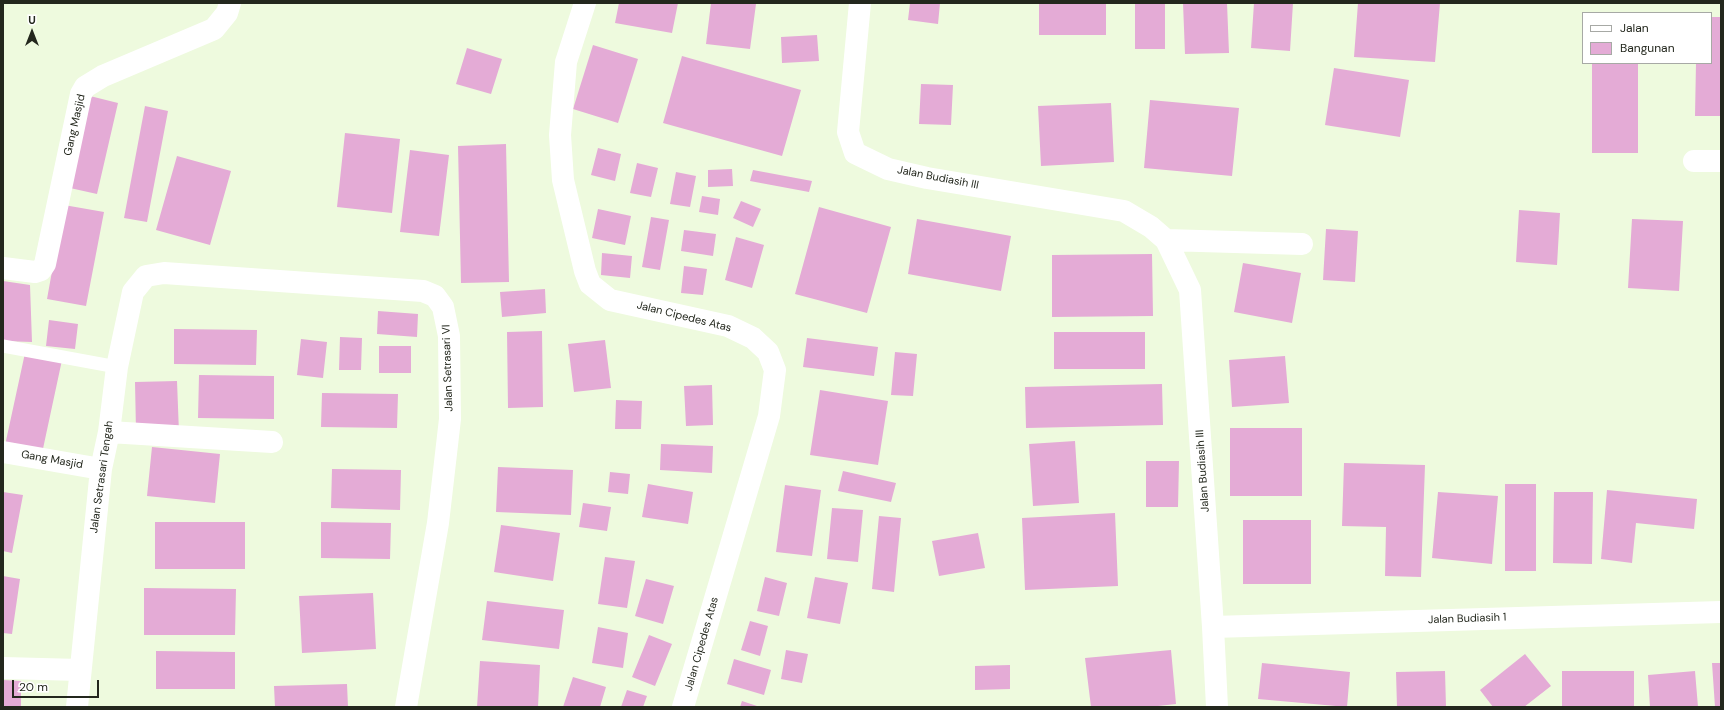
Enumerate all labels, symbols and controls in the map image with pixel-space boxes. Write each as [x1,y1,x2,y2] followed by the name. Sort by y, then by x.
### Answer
[12,12,52,52] north arrow
[1582,12,1712,64] legend
[28,13,36,27] text: U
[1620,20,1649,36] text: Jalan
[1620,40,1675,56] text: Bangunan
[62,93,88,157] street label: Gang Masjid
[896,164,980,192] street label: Jalan Budiasih III
[635,299,733,335] street label: Jalan Cipedes Atas
[440,324,456,412] street label: Jalan Setrasari VI
[88,420,116,534] street label: Jalan Setrasari Tengah
[1194,429,1212,513] street label: Jalan Budiasih III
[20,448,84,472] street label: Gang Masjid
[682,596,722,692] street label: Jalan Cipedes Atas
[1428,611,1506,627] street label: Jalan Budiasih 1
[14,672,101,698] scale bar
[19,679,48,695] text: 20 m

